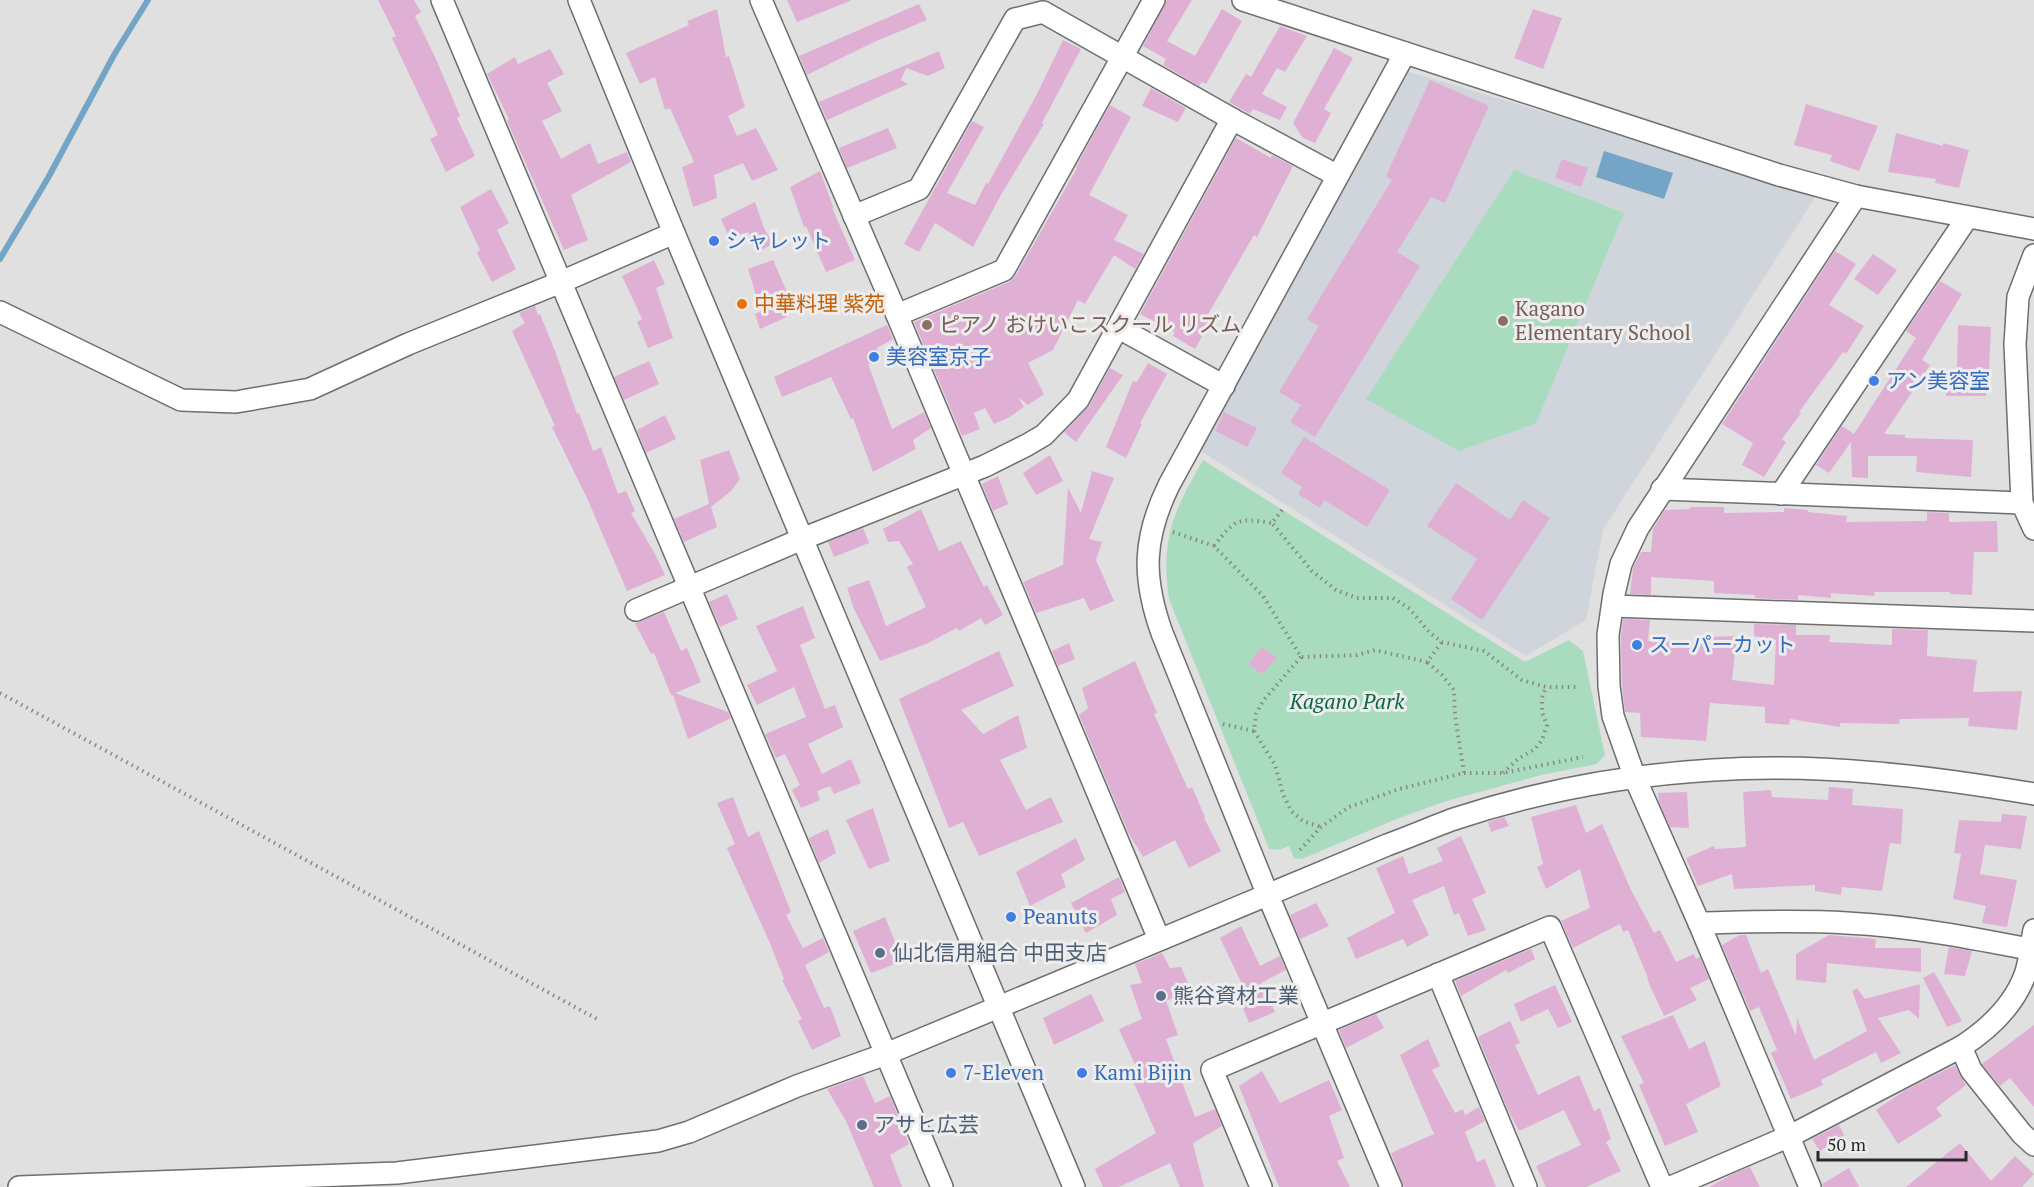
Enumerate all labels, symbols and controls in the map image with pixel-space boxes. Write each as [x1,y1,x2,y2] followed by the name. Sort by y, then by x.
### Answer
[726,226,831,254] place label: シャレット
[707,234,721,248] marker: シャレット
[754,289,885,317] place label: 中華料理 紫苑
[1515,294,1691,346] place label: Kagano Elementary School
[735,297,749,311] marker: 中華料理 紫苑
[939,310,1241,338] place label: ピアノ おけいこスクール リズム
[1496,314,1510,328] marker: Kagano Elementary School
[920,318,934,332] marker: ピアノ おけいこスクール リズム
[886,342,991,370] place label: 美容室京子
[867,350,881,364] marker: 美容室京子
[1886,366,1990,394] place label: アン美容室
[1867,374,1881,388] marker: アン美容室
[1649,630,1796,658] place label: スーパーカット
[1630,638,1644,652] marker: スーパーカット
[1289,687,1405,715] park label: Kagano Park
[1023,902,1097,930] place label: Peanuts
[1004,910,1018,924] marker: Peanuts
[892,938,1107,966] place label: 仙北信用組合 中田支店
[873,946,887,960] marker: 仙北信用組合 中田支店
[1173,981,1299,1009] place label: 熊谷資材工業
[1154,989,1168,1003] marker: 熊谷資材工業
[963,1058,1045,1086] place label: 7-Eleven
[1094,1058,1192,1086] place label: Kami Bijin
[944,1066,958,1080] marker: 7-Eleven
[1075,1066,1089,1080] marker: Kami Bijin
[874,1110,979,1138] place label: アサヒ広芸
[855,1118,869,1132] marker: アサヒ広芸
[1818,1124,1966,1162] scale bar
[1827,1132,1867,1156] text: 50 m

